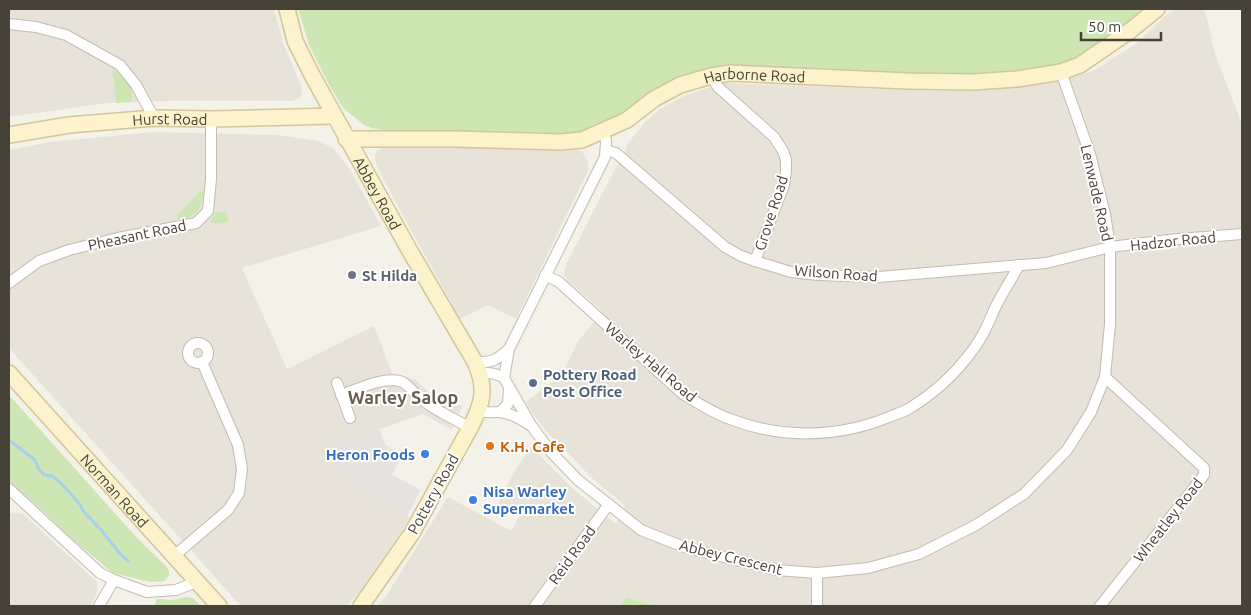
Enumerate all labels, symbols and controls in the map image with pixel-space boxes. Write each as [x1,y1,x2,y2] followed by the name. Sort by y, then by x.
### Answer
[1081,10,1161,42] scale bar
[1088,18,1121,35] text: 50 m
[702,64,806,86] street label: Harborne Road
[132,109,208,128] street label: Hurst Road
[1078,143,1116,243] street label: Lenwade Road
[351,154,405,232] street label: Abbey Road
[751,173,791,253] street label: Grove Road
[86,216,188,254] street label: Pheasant Road
[1129,228,1217,254] street label: Hadzor Road
[794,262,878,284] street label: Wilson Road
[362,267,417,284] place label: St Hilda
[346,269,358,281] marker: St Hilda
[602,319,700,405] street label: Warley Hall Road
[543,366,636,400] place label: Pottery Road Post Office
[527,377,539,389] marker: Pottery Road Post Office
[348,387,458,407] district label: Warley Salop
[500,438,565,455] place label: K.H. Cafe
[484,440,496,452] marker: K.H. Cafe
[326,446,415,463] place label: Heron Foods
[419,448,431,460] marker: Heron Foods
[78,450,152,530] street label: Norman Road
[404,451,462,537] street label: Pottery Road
[1130,475,1206,565] street label: Wheatley Road
[483,483,575,517] place label: Nisa Warley Supermarket
[467,494,479,506] marker: Nisa Warley Supermarket
[545,522,599,588] street label: Reid Road
[678,536,784,578] street label: Abbey Crescent

